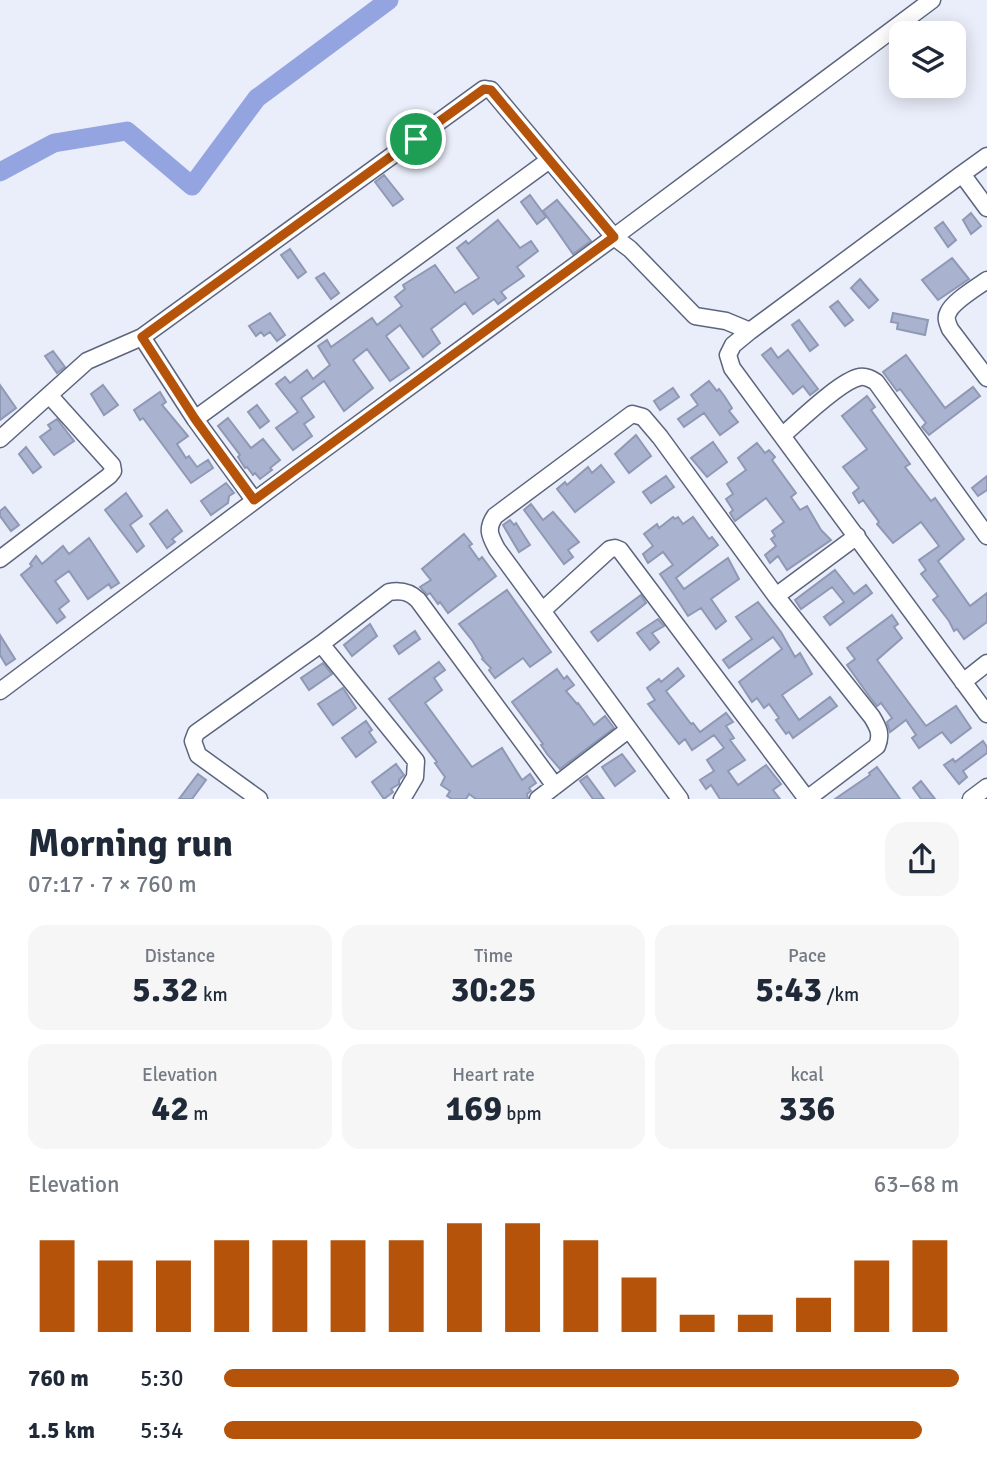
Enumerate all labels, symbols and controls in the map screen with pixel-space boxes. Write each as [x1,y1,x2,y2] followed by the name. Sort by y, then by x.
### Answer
[889,21,966,98] map controls
[889,21,966,98] button: layers
[386,109,446,169] pin
[397,120,435,158] icon: arrive
[28,820,233,867] text: Morning run
[885,822,959,896] button: share
[28,870,197,899] text: 07:17 · 7 × 760 m
[144,944,215,968] text: Distance
[474,944,513,968] text: Time
[788,944,826,968] text: Pace
[132,968,199,1011] text: 5.32
[451,968,536,1011] text: 30:25
[755,968,822,1011] text: 5:43
[199,983,228,1007] text: km
[822,983,859,1007] text: /km
[142,1063,218,1087] text: Elevation
[452,1063,535,1087] text: Heart rate
[790,1063,824,1087] text: kcal
[151,1087,189,1130] text: 42
[445,1087,502,1130] text: 169
[779,1087,836,1130] text: 336
[189,1102,208,1126] text: m
[502,1102,542,1126] text: bpm
[28,1170,120,1199] text: Elevation
[874,1170,959,1199] text: 63–68 m
[28,1364,89,1393] text: 760 m
[140,1364,183,1393] text: 5:30
[28,1416,95,1445] text: 1.5 km
[140,1416,183,1445] text: 5:34

